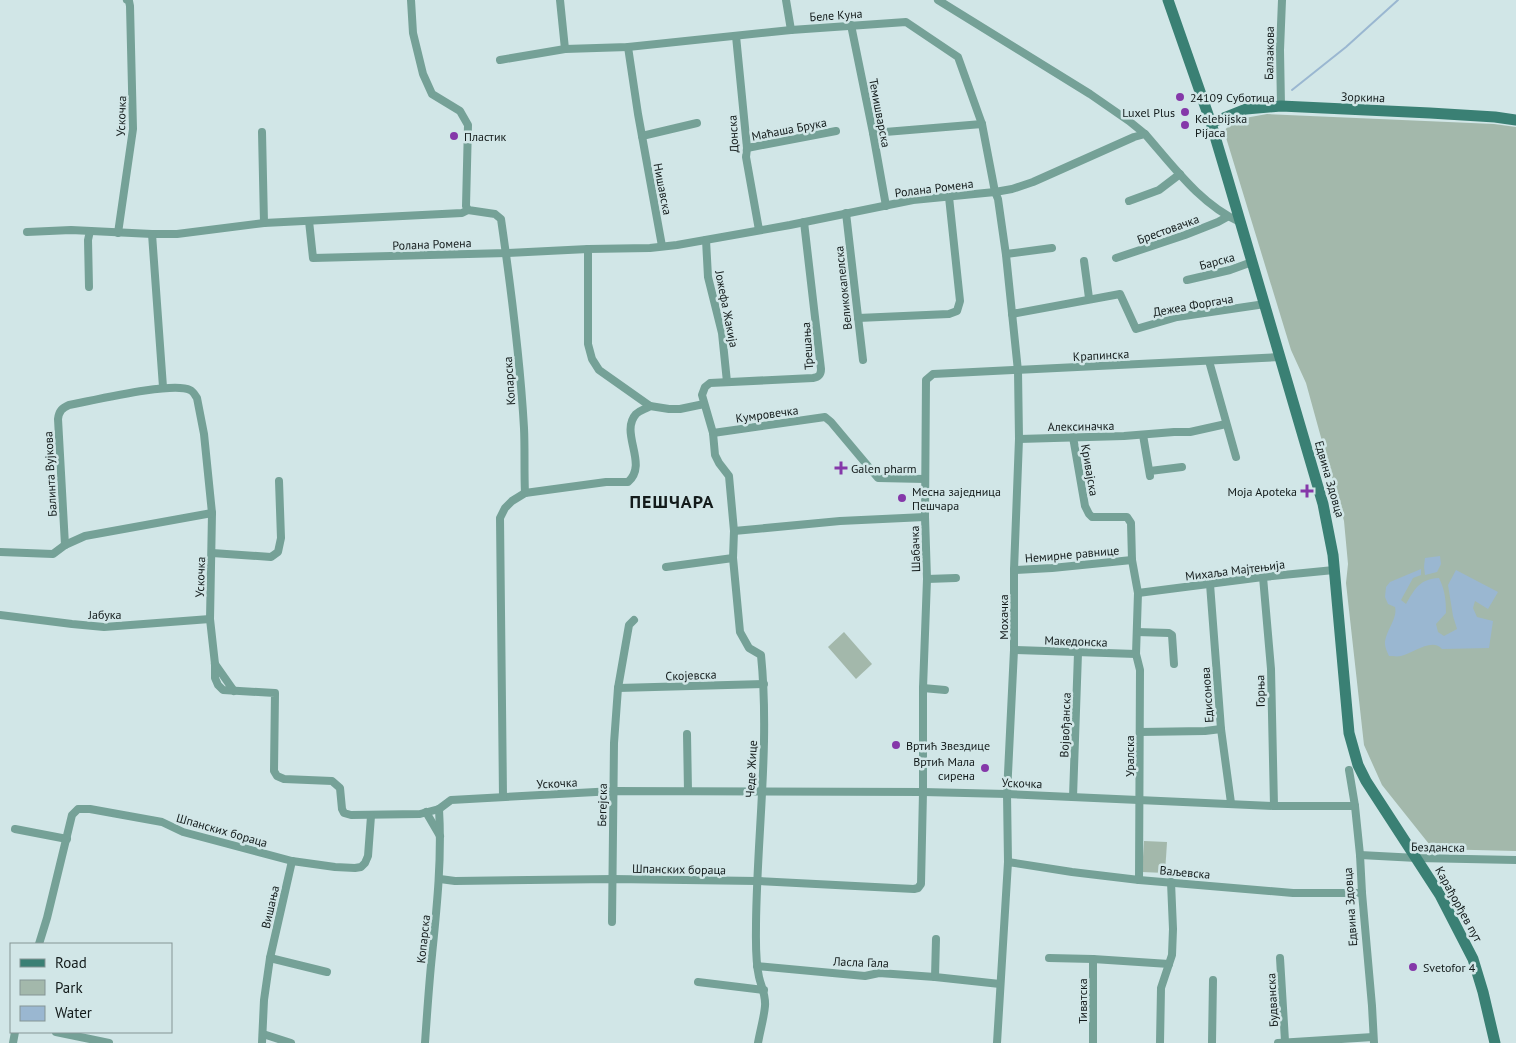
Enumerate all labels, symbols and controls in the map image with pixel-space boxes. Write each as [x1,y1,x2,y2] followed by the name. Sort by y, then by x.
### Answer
[809,6,863,24] street label: Беле Куна
[1261,26,1277,80] street label: Балзакова
[866,77,894,149] street label: Темишварска
[1341,89,1385,105] street label: Зоркина
[1190,90,1275,105] place label: 24109 Суботица
[1174,91,1186,103] marker: 24109 Суботица
[113,95,129,137] street label: Ускочка
[1122,105,1175,120] place label: Luxel Plus
[1179,106,1191,118] marker: Luxel Plus
[1195,111,1247,140] place label: Kelebijska Pijaca
[750,114,828,144] street label: Маћаша Брука
[725,115,741,153] street label: Донска
[1179,119,1191,131] marker: Kelebijska Pijaca
[464,129,506,144] place label: Пластик
[448,130,460,142] marker: Пластик
[651,162,675,216] street label: Нишавска
[894,176,974,200] street label: Ролана Ромена
[1135,211,1201,247] street label: Брестовачка
[392,235,472,253] street label: Ролана Ромена
[831,245,855,331] street label: Великокапелска
[1198,249,1236,273] street label: Барска
[712,268,742,349] street label: Јожефа Жакија
[1152,291,1234,319] street label: Дежеа Форгача
[798,322,816,370] street label: Трешања
[1072,346,1130,364] street label: Крапинска
[500,356,518,406] street label: Копарска
[735,402,799,426] street label: Кумровечка
[1048,418,1114,434] street label: Алексиначка
[40,431,60,517] street label: Балинта Вујкова
[1312,439,1348,519] street label: Едвина Здовца
[1078,443,1102,497] street label: Кривајска
[851,461,917,476] place label: Galen pharm
[835,462,847,474] marker: Galen pharm
[912,484,1001,513] place label: Месна заједница Пешчара
[1227,484,1297,499] place label: Moja Apoteka
[1301,485,1313,497] marker: Moja Apoteka
[630,490,715,513] district label: ПЕШЧАРА
[896,492,908,504] marker: Месна заједница Пешчара
[907,525,923,572] street label: Шабачка
[1024,542,1120,566] street label: Немирне равнице
[192,556,208,598] street label: Ускочка
[1184,556,1286,584] street label: Михаља Мајтењија
[996,594,1011,640] street label: Мохачка
[87,607,122,622] street label: Јабука
[1044,632,1108,650] street label: Македонска
[665,667,717,683] street label: Скојевска
[1198,667,1216,723] street label: Едисонова
[1252,675,1268,707] street label: Горња
[1056,692,1074,758] street label: Војвођанска
[1122,735,1137,777] street label: Уралска
[906,738,990,753] place label: Вртић Звездице
[890,739,902,751] marker: Вртић Звездице
[742,740,760,798] street label: Чеде Жице
[913,754,975,783] place label: Вртић Мала сирена
[979,762,991,774] marker: Вртић Мала сирена
[536,774,578,792] street label: Ускочка
[1001,775,1043,791] street label: Ускочка
[594,783,610,827] street label: Бегејска
[175,810,269,850] street label: Шпанских бораца
[1411,839,1465,855] street label: Безданска
[632,861,726,877] street label: Шпанских бораца
[1159,862,1211,882] street label: Ваљевска
[1432,864,1486,945] street label: Карађорђев пут
[1340,867,1360,947] street label: Едвина Здовца
[258,884,282,930] street label: Вишања
[413,914,433,964] street label: Копарска
[10,943,172,1033] legend
[55,953,87,972] text: Road
[832,953,889,970] street label: Ласла Гала
[1423,960,1476,975] place label: Svetofor 4
[1407,961,1419,973] marker: Svetofor 4
[1263,973,1281,1027] street label: Будванска
[55,978,83,997] text: Park
[1075,978,1090,1024] street label: Тиватска
[55,1003,92,1022] text: Water

